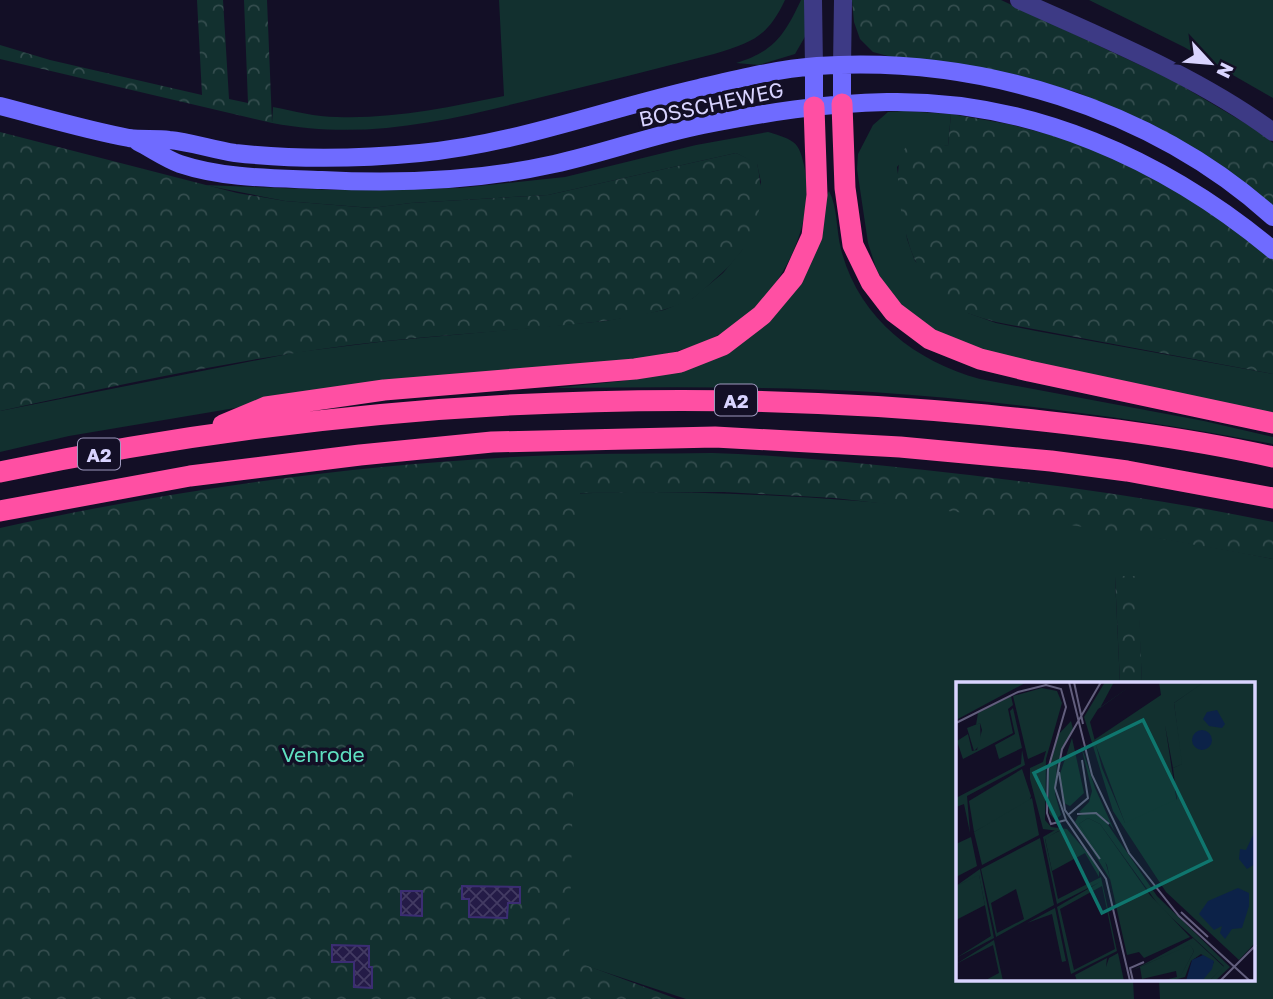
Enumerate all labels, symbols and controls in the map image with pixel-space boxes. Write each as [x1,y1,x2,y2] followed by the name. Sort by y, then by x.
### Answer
[1175,28,1245,98] north arrow
[1212,59,1239,82] text: N
[636,76,786,132] street label: BOSSCHEWEG
[715,384,757,416] road number: A2
[78,438,120,470] road number: A2
[956,682,1256,982] inset map
[281,741,365,767] park label: Venrode

